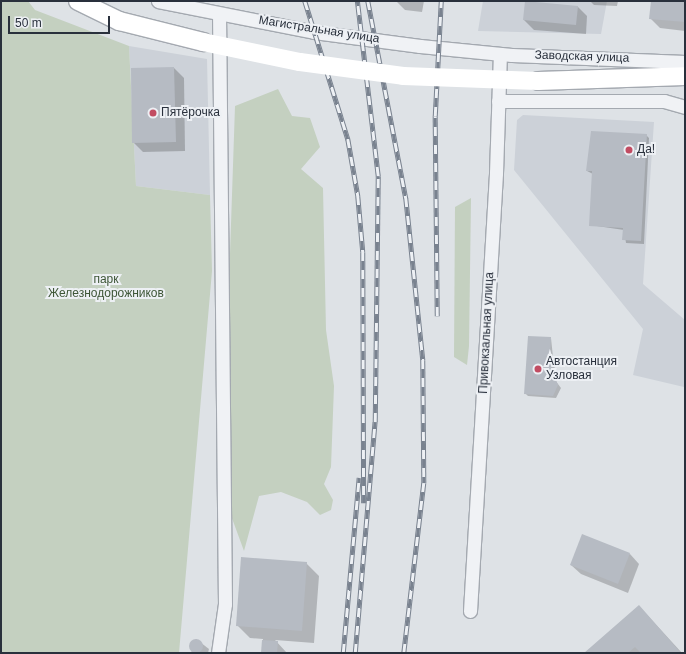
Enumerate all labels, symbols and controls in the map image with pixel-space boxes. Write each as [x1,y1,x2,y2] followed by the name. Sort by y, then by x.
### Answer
[10,8,112,34] scale bar
[258,13,380,47] street label: Магистральная улица
[15,16,42,30] text: 50 m
[534,48,630,66] street label: Заводская улица
[161,106,220,120] place label: Пятёрочка
[148,108,158,118] marker: Пятёрочка
[637,143,655,157] place label: Да!
[624,145,634,155] marker: Да!
[477,272,497,394] street label: Привокзальная улица
[48,273,164,301] park label: парк Железнодорожников
[546,355,617,383] place label: Автостанция Узловая
[533,364,543,374] marker: Автостанция Узловая

